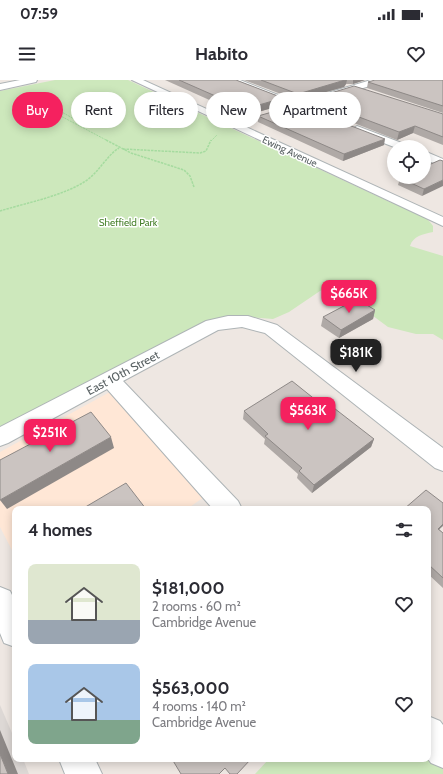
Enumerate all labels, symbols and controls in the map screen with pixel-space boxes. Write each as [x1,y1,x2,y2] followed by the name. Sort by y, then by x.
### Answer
[20,5,58,23] text: 07:59
[16,43,38,65] icon: menu
[195,43,248,65] text: Habito
[405,43,427,65] icon: heart
[12,92,63,128] chip: Buy
[71,92,126,128] chip: Rent
[134,92,198,128] chip: Filters
[206,92,261,128] chip: New
[269,92,361,128] chip: Apartment
[260,133,319,170] street label: Ewing Avenue
[387,140,431,184] map controls
[387,140,431,184] button: locate
[99,216,158,229] park label: Sheffield Park
[321,280,377,314] pin: $665K
[330,285,368,301] text: $665K
[328,339,384,373] pin: $181K
[339,344,373,360] text: $181K
[84,347,162,398] street label: East 10th Street
[280,397,336,431] pin: $563K
[290,402,327,418] text: $563K
[22,419,78,453] pin: $251K
[33,424,67,440] text: $251K
[393,519,415,541] icon: filters
[28,520,92,540] text: 4 homes
[152,578,224,598] text: $181,000
[60,580,108,628] icon: home
[393,593,415,615] icon: heart
[152,598,241,614] text: 2 rooms · 60 m²
[152,614,256,630] text: Cambridge Avenue
[152,678,230,698] text: $563,000
[60,680,108,728] icon: home
[393,693,415,715] icon: heart
[152,698,246,714] text: 4 rooms · 140 m²
[152,714,256,730] text: Cambridge Avenue

